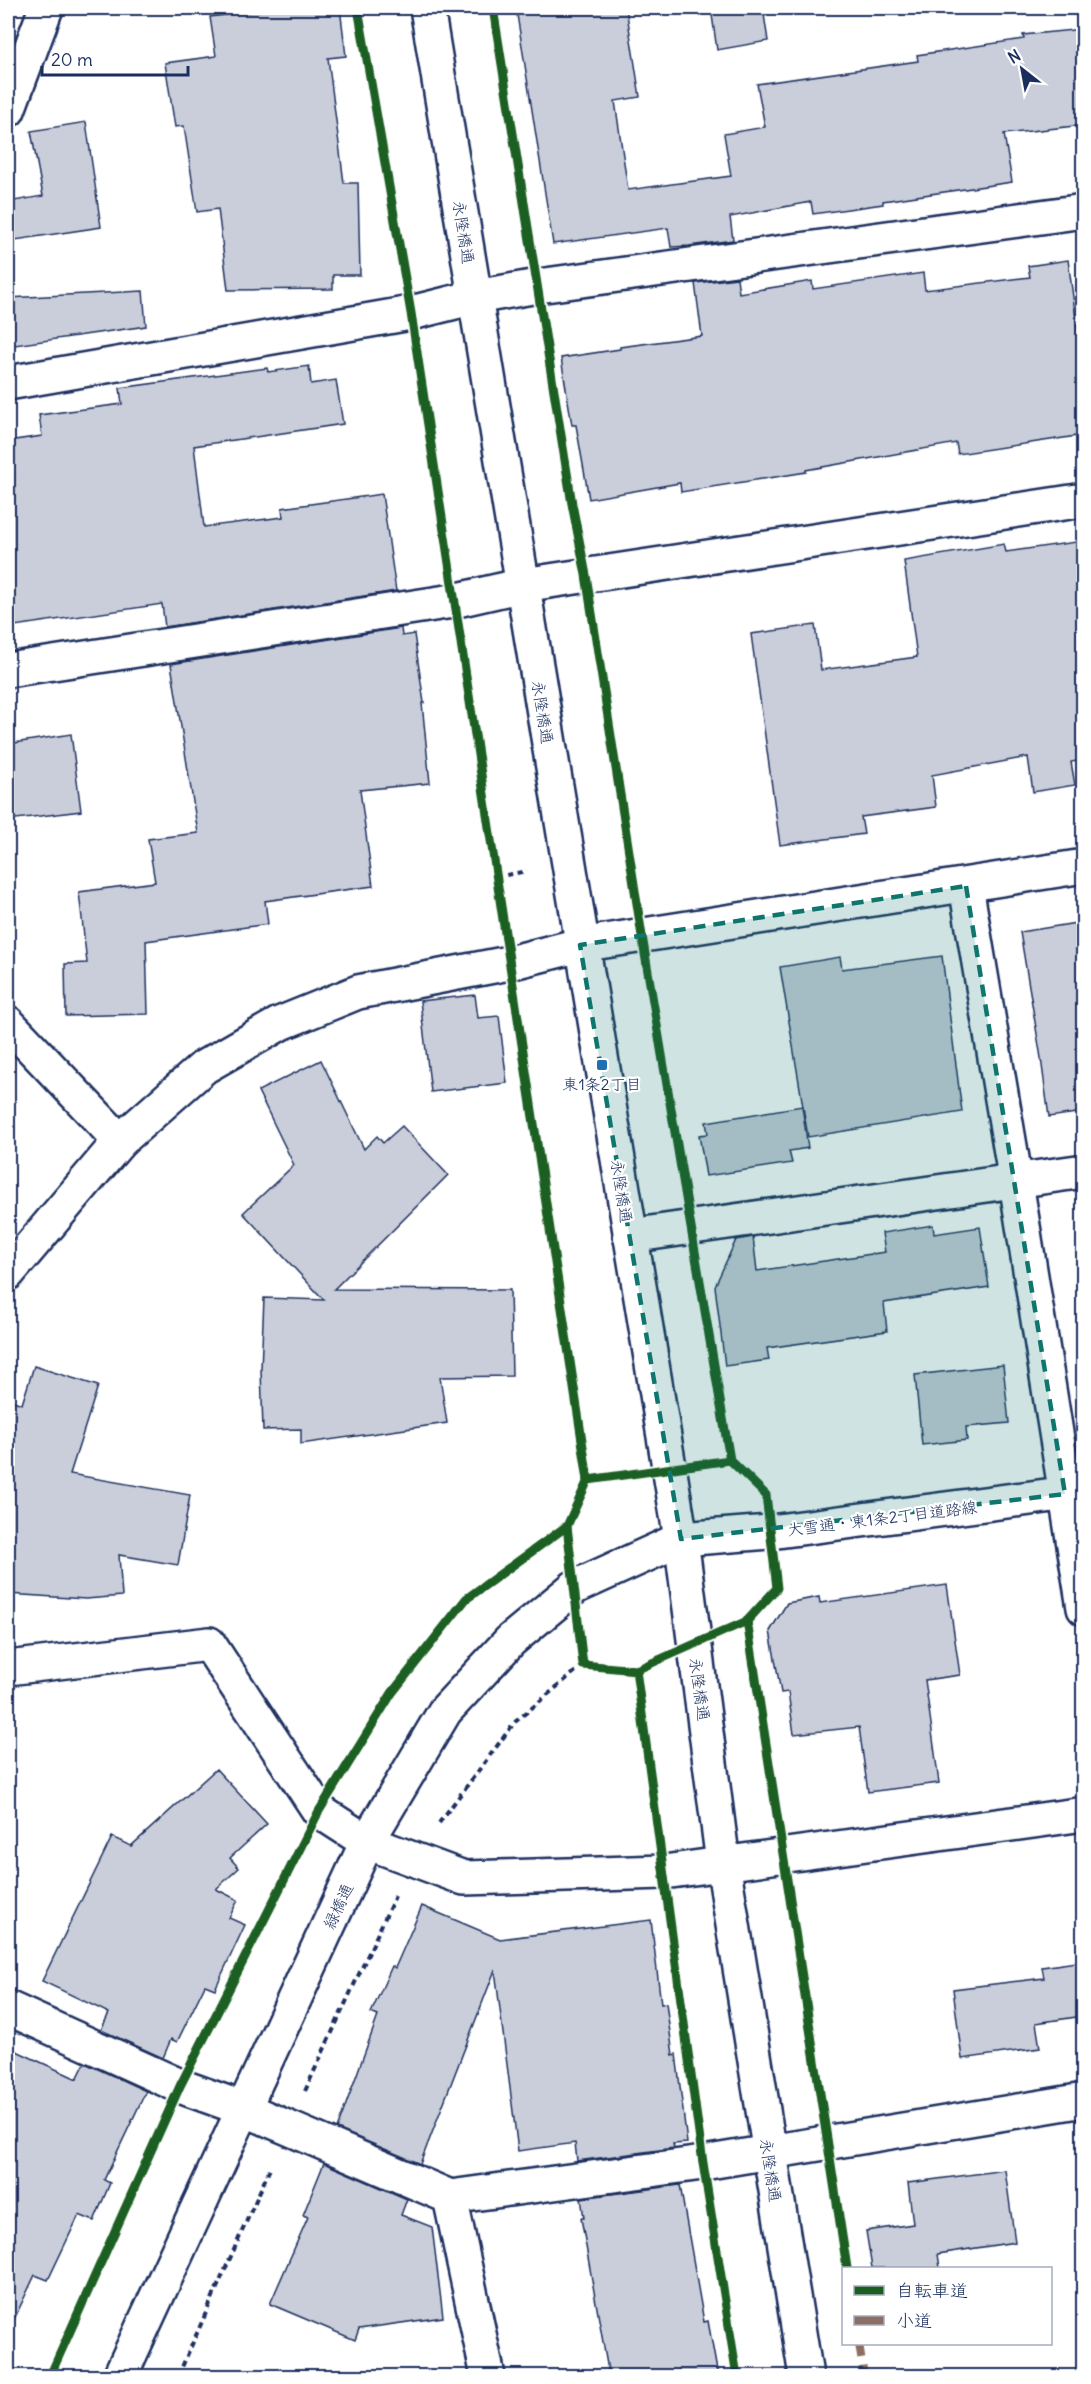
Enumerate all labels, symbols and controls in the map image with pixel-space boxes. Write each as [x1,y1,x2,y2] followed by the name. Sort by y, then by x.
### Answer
[42,39,188,77] scale bar
[992,39,1052,99] north arrow
[1004,45,1024,68] text: N
[51,48,93,71] text: 20 m
[449,199,479,265] street label: 永隆橋通
[528,679,558,745] street label: 永隆橋通
[595,1058,609,1072] marker: 東1条2丁目
[562,1074,642,1094] place label: 東1条2丁目
[607,1158,637,1224] street label: 永隆橋通
[786,1496,978,1540] street label: 大雪通・東1条2丁目道路線
[686,1656,714,1722] street label: 永隆橋通
[319,1880,357,1932] street label: 緑橋通
[756,2137,786,2203] street label: 永隆橋通
[842,2267,1052,2345] legend
[896,2279,968,2302] text: 自転車道
[896,2309,932,2332] text: 小道

